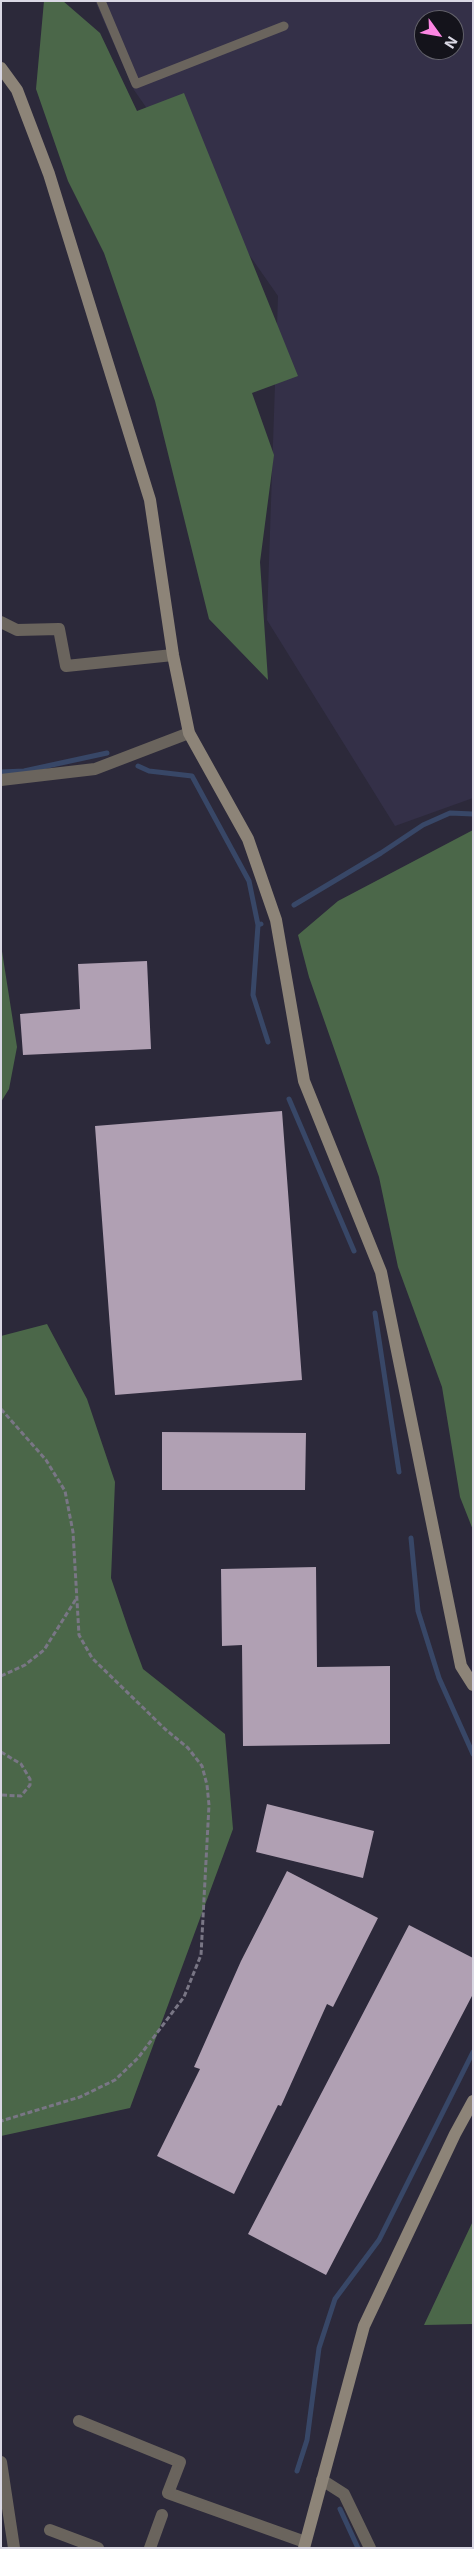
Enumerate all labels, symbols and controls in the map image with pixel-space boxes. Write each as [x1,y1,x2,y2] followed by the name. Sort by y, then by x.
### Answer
[414,10,464,60] north arrow
[441,34,461,52] text: N

